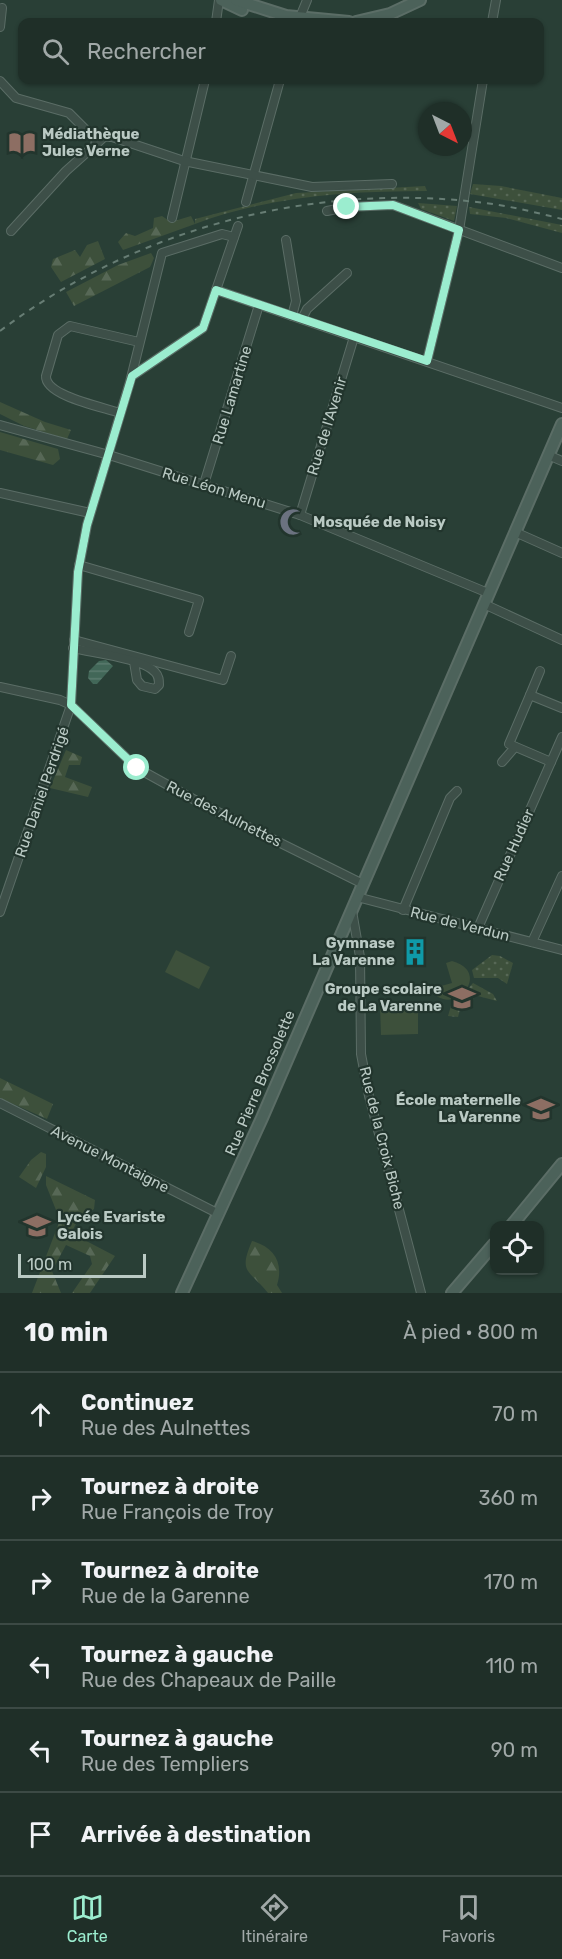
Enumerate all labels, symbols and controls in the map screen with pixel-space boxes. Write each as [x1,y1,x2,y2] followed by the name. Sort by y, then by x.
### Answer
[18,18,544,84] search box
[39,35,72,68] icon: search
[87,38,206,65] text: Rechercher
[418,102,472,156] north arrow
[42,125,140,160] place label: Médiathèque Jules Verne
[7,128,37,158] library icon: Médiathèque Jules Verne
[333,193,359,219] route end
[208,344,256,446] street label: Rue Lamartine
[303,374,351,478] street label: Rue de l'Avenir
[160,464,268,512] street label: Rue Léon Menu
[278,507,308,537] mosque icon: Mosquée de Noisy
[313,513,446,531] place label: Mosquée de Noisy
[11,724,73,860] street label: Rue Daniel Perdrigé
[123,754,149,780] route start
[163,777,285,851] street label: Rue des Aulnettes
[490,806,538,884] street label: Rue Hudier
[409,903,511,945] street label: Rue de Verdun
[312,934,395,969] place label: Gymnase La Varenne
[400,937,430,967] building icon: Gymnase La Varenne
[325,980,442,1015] place label: Groupe scolaire de La Varenne
[447,983,477,1013] school or university icon: Groupe scolaire de La Varenne
[221,1008,299,1158] street label: Rue Pierre Brossolette
[356,1065,408,1211] street label: Rue de la Croix Biche
[396,1091,521,1126] place label: École maternelle La Varenne
[526,1094,556,1124] school or university icon: École maternelle La Varenne
[48,1121,172,1197] street label: Avenue Montaigne
[57,1208,165,1243] place label: Lycée Evariste Galois
[22,1211,52,1241] school or university icon: Lycée Evariste Galois
[490,1221,544,1275] map controls
[490,1221,544,1275] button: locate
[18,1251,146,1278] scale bar
[27,1255,72,1274] text: 100 m
[24,1317,108,1348] text: 10 min
[403,1320,538,1344] text: À pied · 800 m
[81,1389,194,1416] text: Continuez
[24,1398,57,1431] icon: ahead
[492,1402,538,1426] text: 70 m
[81,1416,250,1440] text: Rue des Aulnettes
[81,1473,259,1500] text: Tournez à droite
[24,1482,57,1515] icon: right
[479,1486,538,1510] text: 360 m
[81,1500,274,1524] text: Rue François de Troy
[81,1557,259,1584] text: Tournez à droite
[24,1566,57,1599] icon: right
[484,1570,538,1594] text: 170 m
[81,1584,250,1608] text: Rue de la Garenne
[81,1641,274,1668] text: Tournez à gauche
[24,1650,57,1683] icon: left
[486,1654,538,1678] text: 110 m
[81,1668,336,1692] text: Rue des Chapeaux de Paille
[81,1725,274,1752] text: Tournez à gauche
[24,1734,57,1767] icon: left
[491,1738,538,1762] text: 90 m
[81,1752,249,1776] text: Rue des Templiers
[24,1818,57,1851] icon: arrive
[81,1821,311,1848] text: Arrivée à destination
[67,1891,108,1946] tab: Carte
[241,1891,308,1946] tab: Itinéraire
[442,1891,495,1946] tab: Favoris

